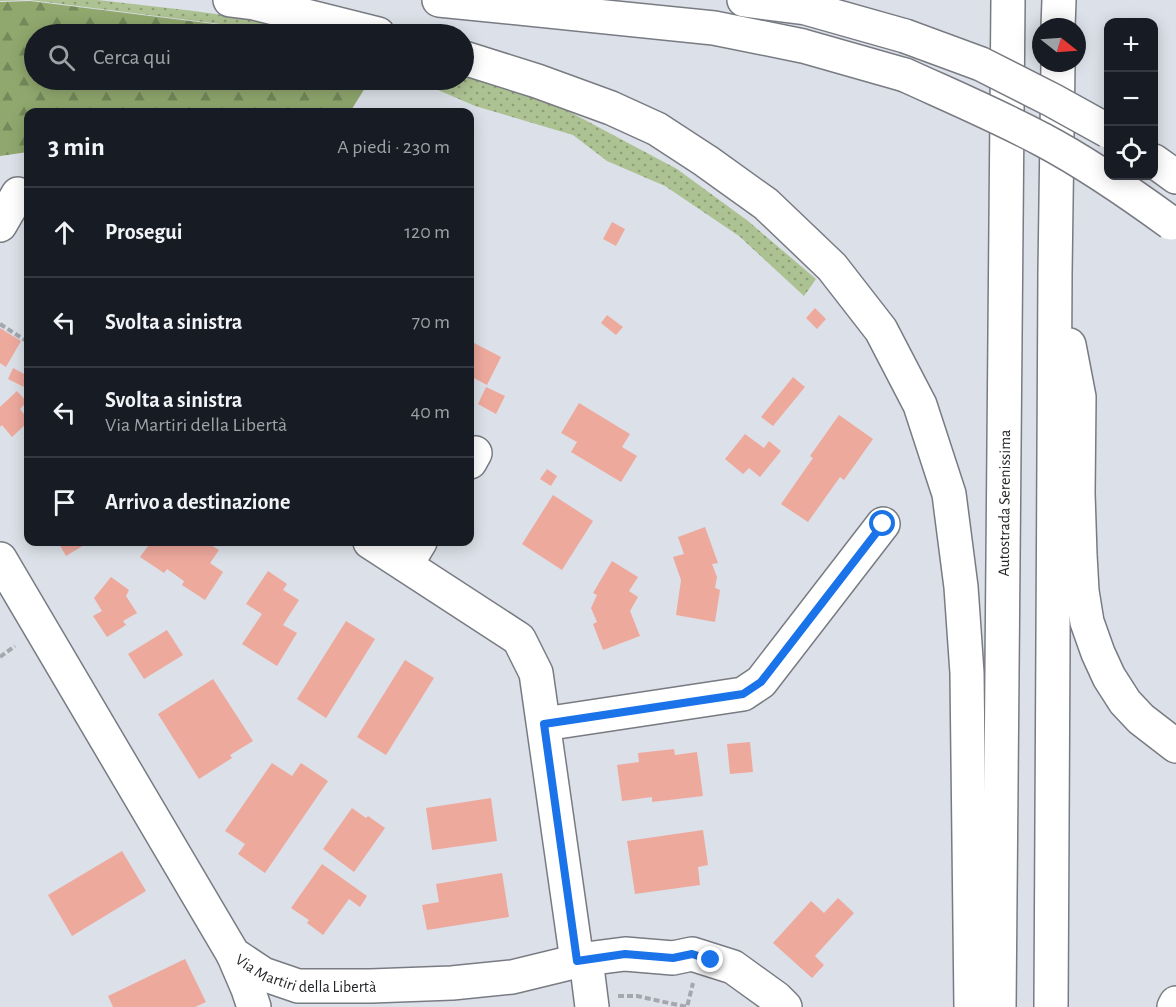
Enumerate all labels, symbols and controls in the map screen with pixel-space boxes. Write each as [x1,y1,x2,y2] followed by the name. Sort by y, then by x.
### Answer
[1032,18,1086,72] north arrow
[1104,18,1158,180] map controls
[1104,18,1158,72] button: +
[24,24,474,90] search box
[45,41,78,74] icon: search
[93,46,171,68] text: Cerca qui
[1104,72,1158,126] button: −
[1104,126,1158,180] button: locate
[48,134,105,160] text: 3 min
[337,137,450,157] text: A piedi · 230 m
[48,216,81,249] icon: ahead
[105,221,182,243] text: Prosegui
[404,222,450,242] text: 120 m
[48,306,81,339] icon: left
[105,311,242,333] text: Svolta a sinistra
[412,312,450,332] text: 70 m
[105,389,242,411] text: Svolta a sinistra
[48,396,81,429] icon: left
[411,402,450,422] text: 40 m
[105,415,287,435] text: Via Martiri della Libertà
[996,430,1013,577] street label: Autostrada Serenissima
[48,486,81,519] icon: arrive
[105,491,290,513] text: Arrivo a destinazione
[869,510,895,536] route start
[697,946,723,972] route end
[233,951,377,995] street label: Via Martiri della Libertà

